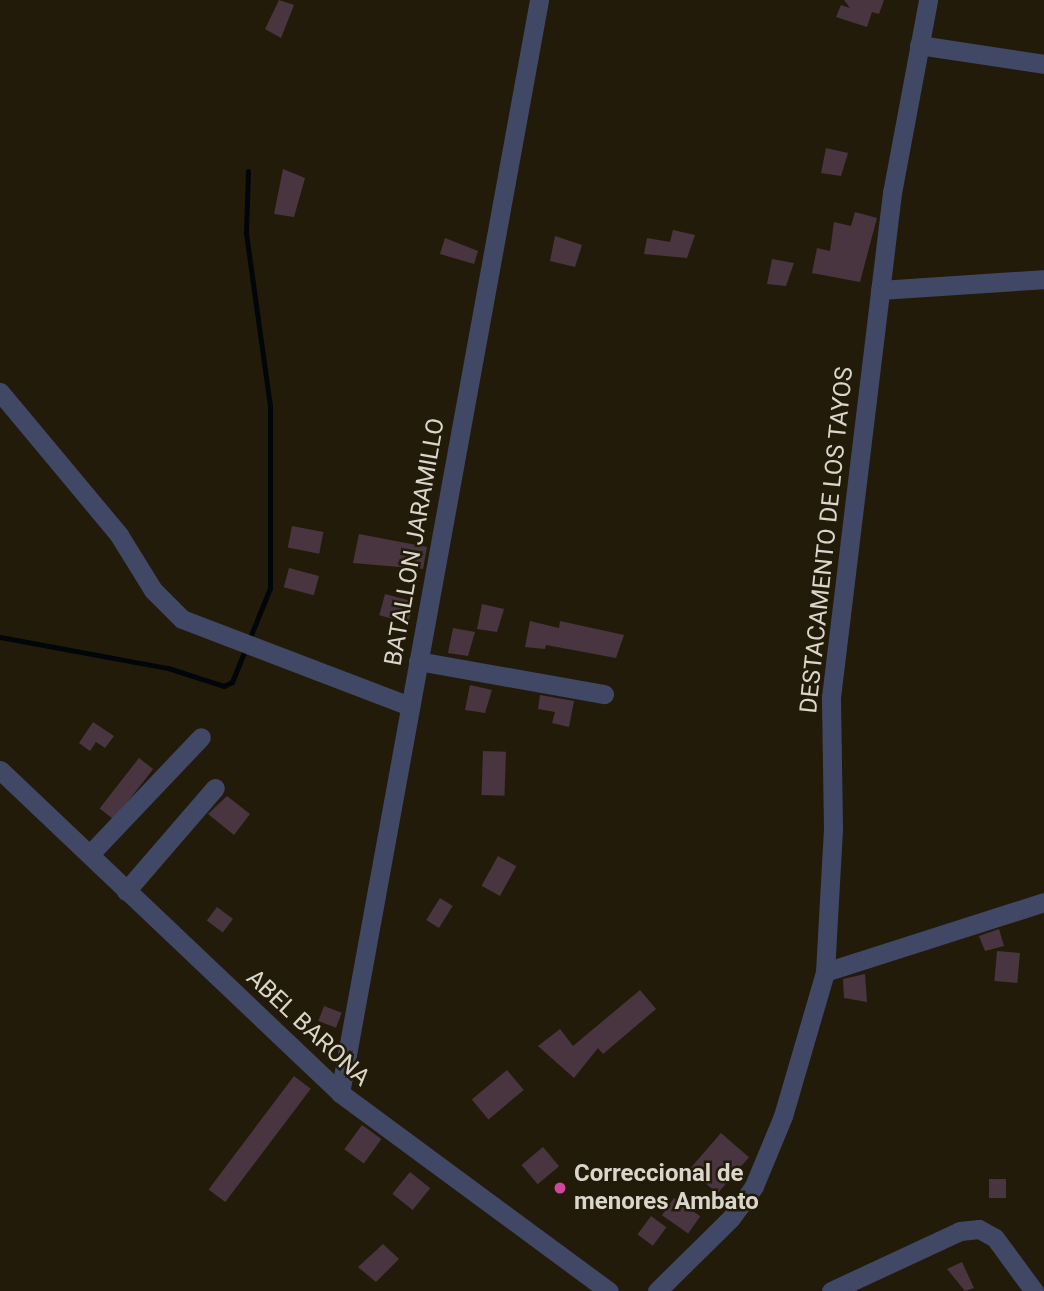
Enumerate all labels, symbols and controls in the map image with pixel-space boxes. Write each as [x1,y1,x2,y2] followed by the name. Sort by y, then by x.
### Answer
[794,365,860,715] street label: DESTACAMENTO DE LOS TAYOS
[379,416,451,668] street label: BATALLON JARAMILLO
[240,964,376,1092] street label: ABEL BARONA
[574,1160,759,1216] place label: Correccional de menores Ambato
[552,1180,568,1196] marker: Correccional de menores Ambato

